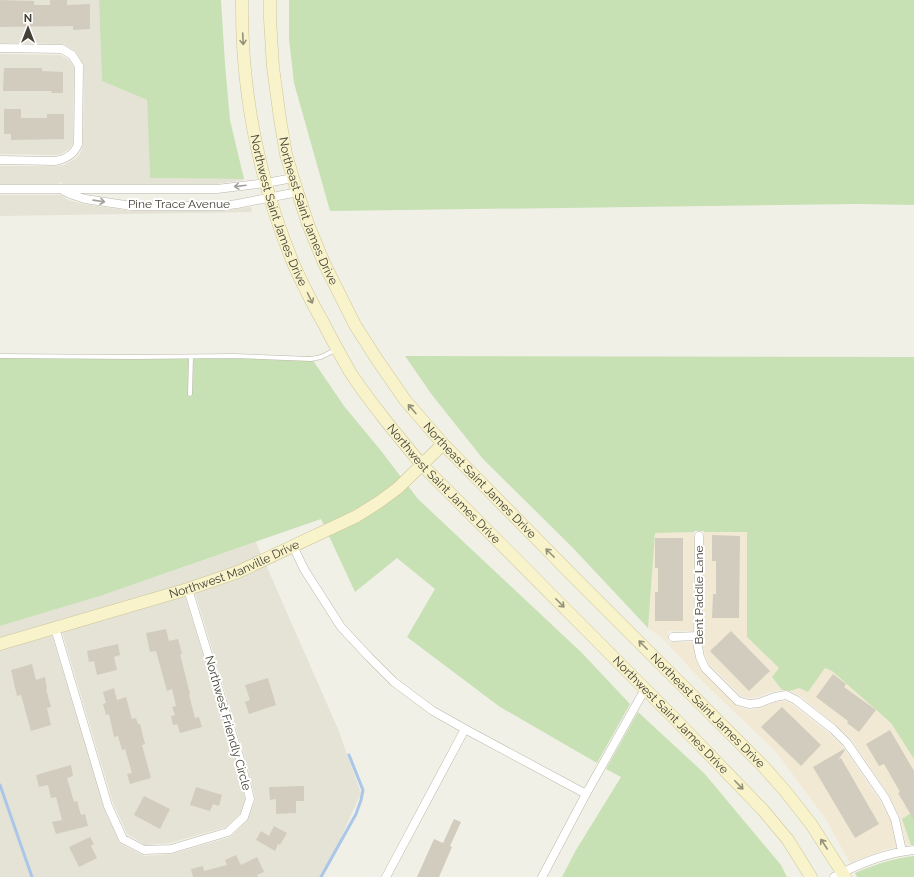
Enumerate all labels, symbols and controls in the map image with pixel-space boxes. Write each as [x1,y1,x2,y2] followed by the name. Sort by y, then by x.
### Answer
[8,8,48,48] north arrow
[24,12,32,25] text: N
[240,32,247,45] one-way arrow
[248,133,310,288] street label: Northwest Saint James Drive
[276,136,341,287] street label: Northeast Saint James Drive
[234,182,247,190] one-way arrow
[92,197,105,205] one-way arrow
[128,197,230,211] street label: Pine Trace Avenue
[307,292,314,304] one-way arrow
[408,403,417,414] one-way arrow
[421,420,539,541] street label: Northeast Saint James Drive
[384,421,503,547] street label: Northwest Saint James Drive
[167,537,301,601] street label: Northwest Manville Drive
[692,546,706,644] street label: Bent Paddle Lane
[546,548,555,558] one-way arrow
[555,598,565,608] one-way arrow
[638,640,647,650] one-way arrow
[648,651,768,771] street label: Northeast Saint James Drive
[202,654,254,792] street label: Northwest Friendly Circle
[610,654,731,777] street label: Northwest Saint James Drive
[734,780,744,790] one-way arrow
[820,839,828,850] one-way arrow

